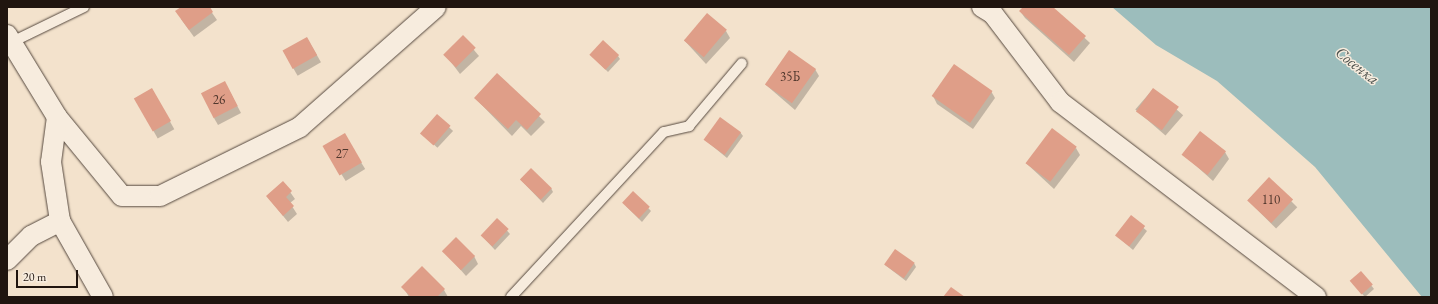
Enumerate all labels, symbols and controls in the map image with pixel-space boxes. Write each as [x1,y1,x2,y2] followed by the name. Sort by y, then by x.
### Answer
[1331,43,1383,89] water label: Сосенка
[780,69,800,85] house number: 35Б
[213,92,225,108] house number: 26
[336,146,348,162] house number: 27
[1262,192,1280,208] house number: 110
[18,262,80,288] scale bar
[23,269,46,285] text: 20 m

